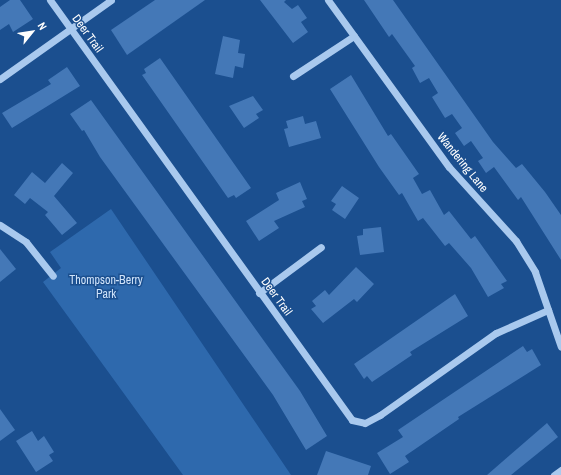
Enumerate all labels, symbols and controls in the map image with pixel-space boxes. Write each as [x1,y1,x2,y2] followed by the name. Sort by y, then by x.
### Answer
[12,12,52,52] north arrow
[68,12,106,56] street label: Deer Trail
[35,20,50,32] text: N
[434,130,490,196] street label: Wandering Lane
[69,274,143,302] park label: Thompson-Berry Park
[257,275,295,319] street label: Deer Trail

